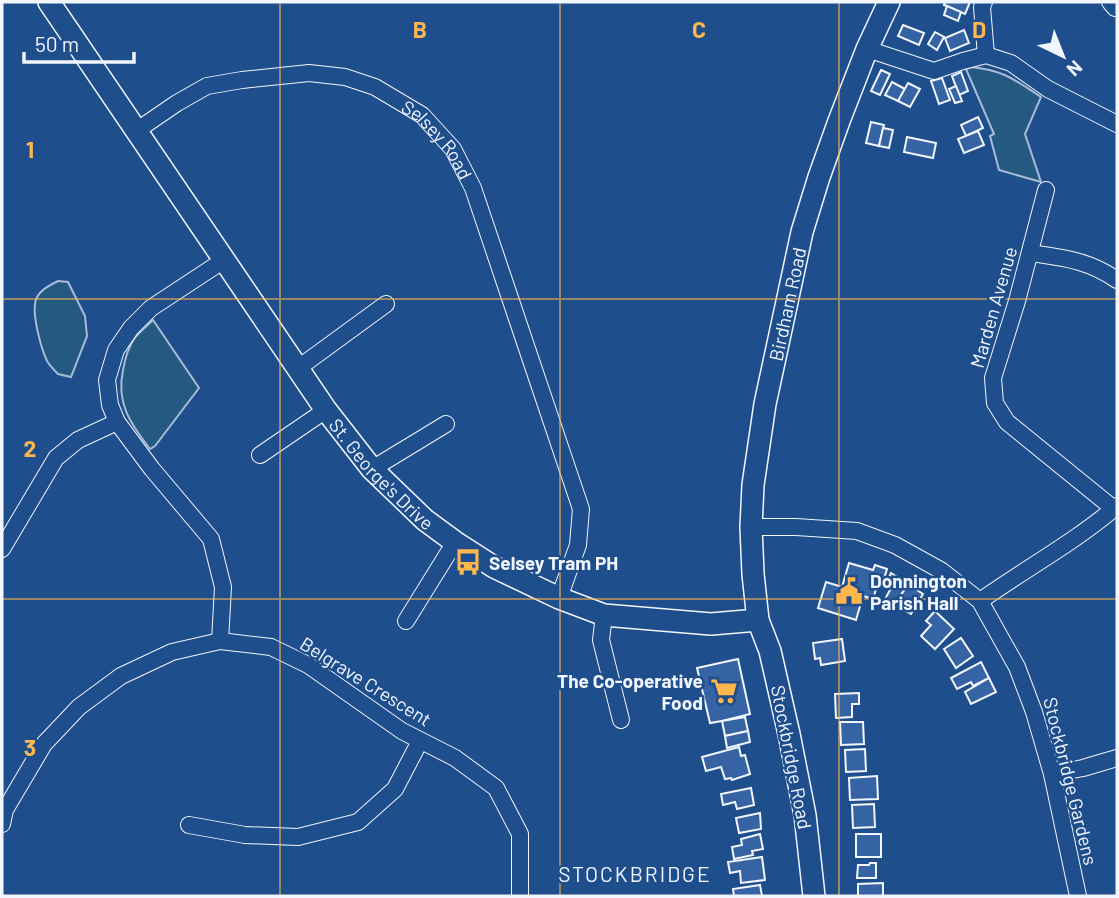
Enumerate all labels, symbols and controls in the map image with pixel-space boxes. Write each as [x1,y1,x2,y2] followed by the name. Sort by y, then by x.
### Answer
[413,15,427,43] text: B
[692,15,706,43] text: C
[972,15,986,43] text: D
[24,21,135,65] scale bar
[1028,21,1098,91] north arrow
[35,31,79,56] text: 50 m
[1062,56,1087,82] text: N
[398,94,478,183] street label: Selsey Road
[26,135,34,163] text: 1
[965,244,1021,370] street label: Marden Avenue
[763,245,810,363] street label: Birdham Road
[325,413,438,534] street label: St. George's Drive
[24,434,36,462] text: 2
[453,547,483,577] bus stop icon: Selsey Tram PH
[489,551,618,574] place label: Selsey Tram PH
[870,569,967,614] place label: Donnington Parish Hall
[834,576,864,606] public building icon: Donnington Parish Hall
[296,631,436,731] street label: Belgrave Crescent
[557,669,703,714] place label: The Co-operative Food
[709,676,739,706] supermarket icon: The Co-operative Food
[767,683,817,831] street label: Stockbridge Road
[1039,695,1103,867] street label: Stockbridge Gardens
[24,733,36,761] text: 3
[558,861,712,886] district label: STOCKBRIDGE

